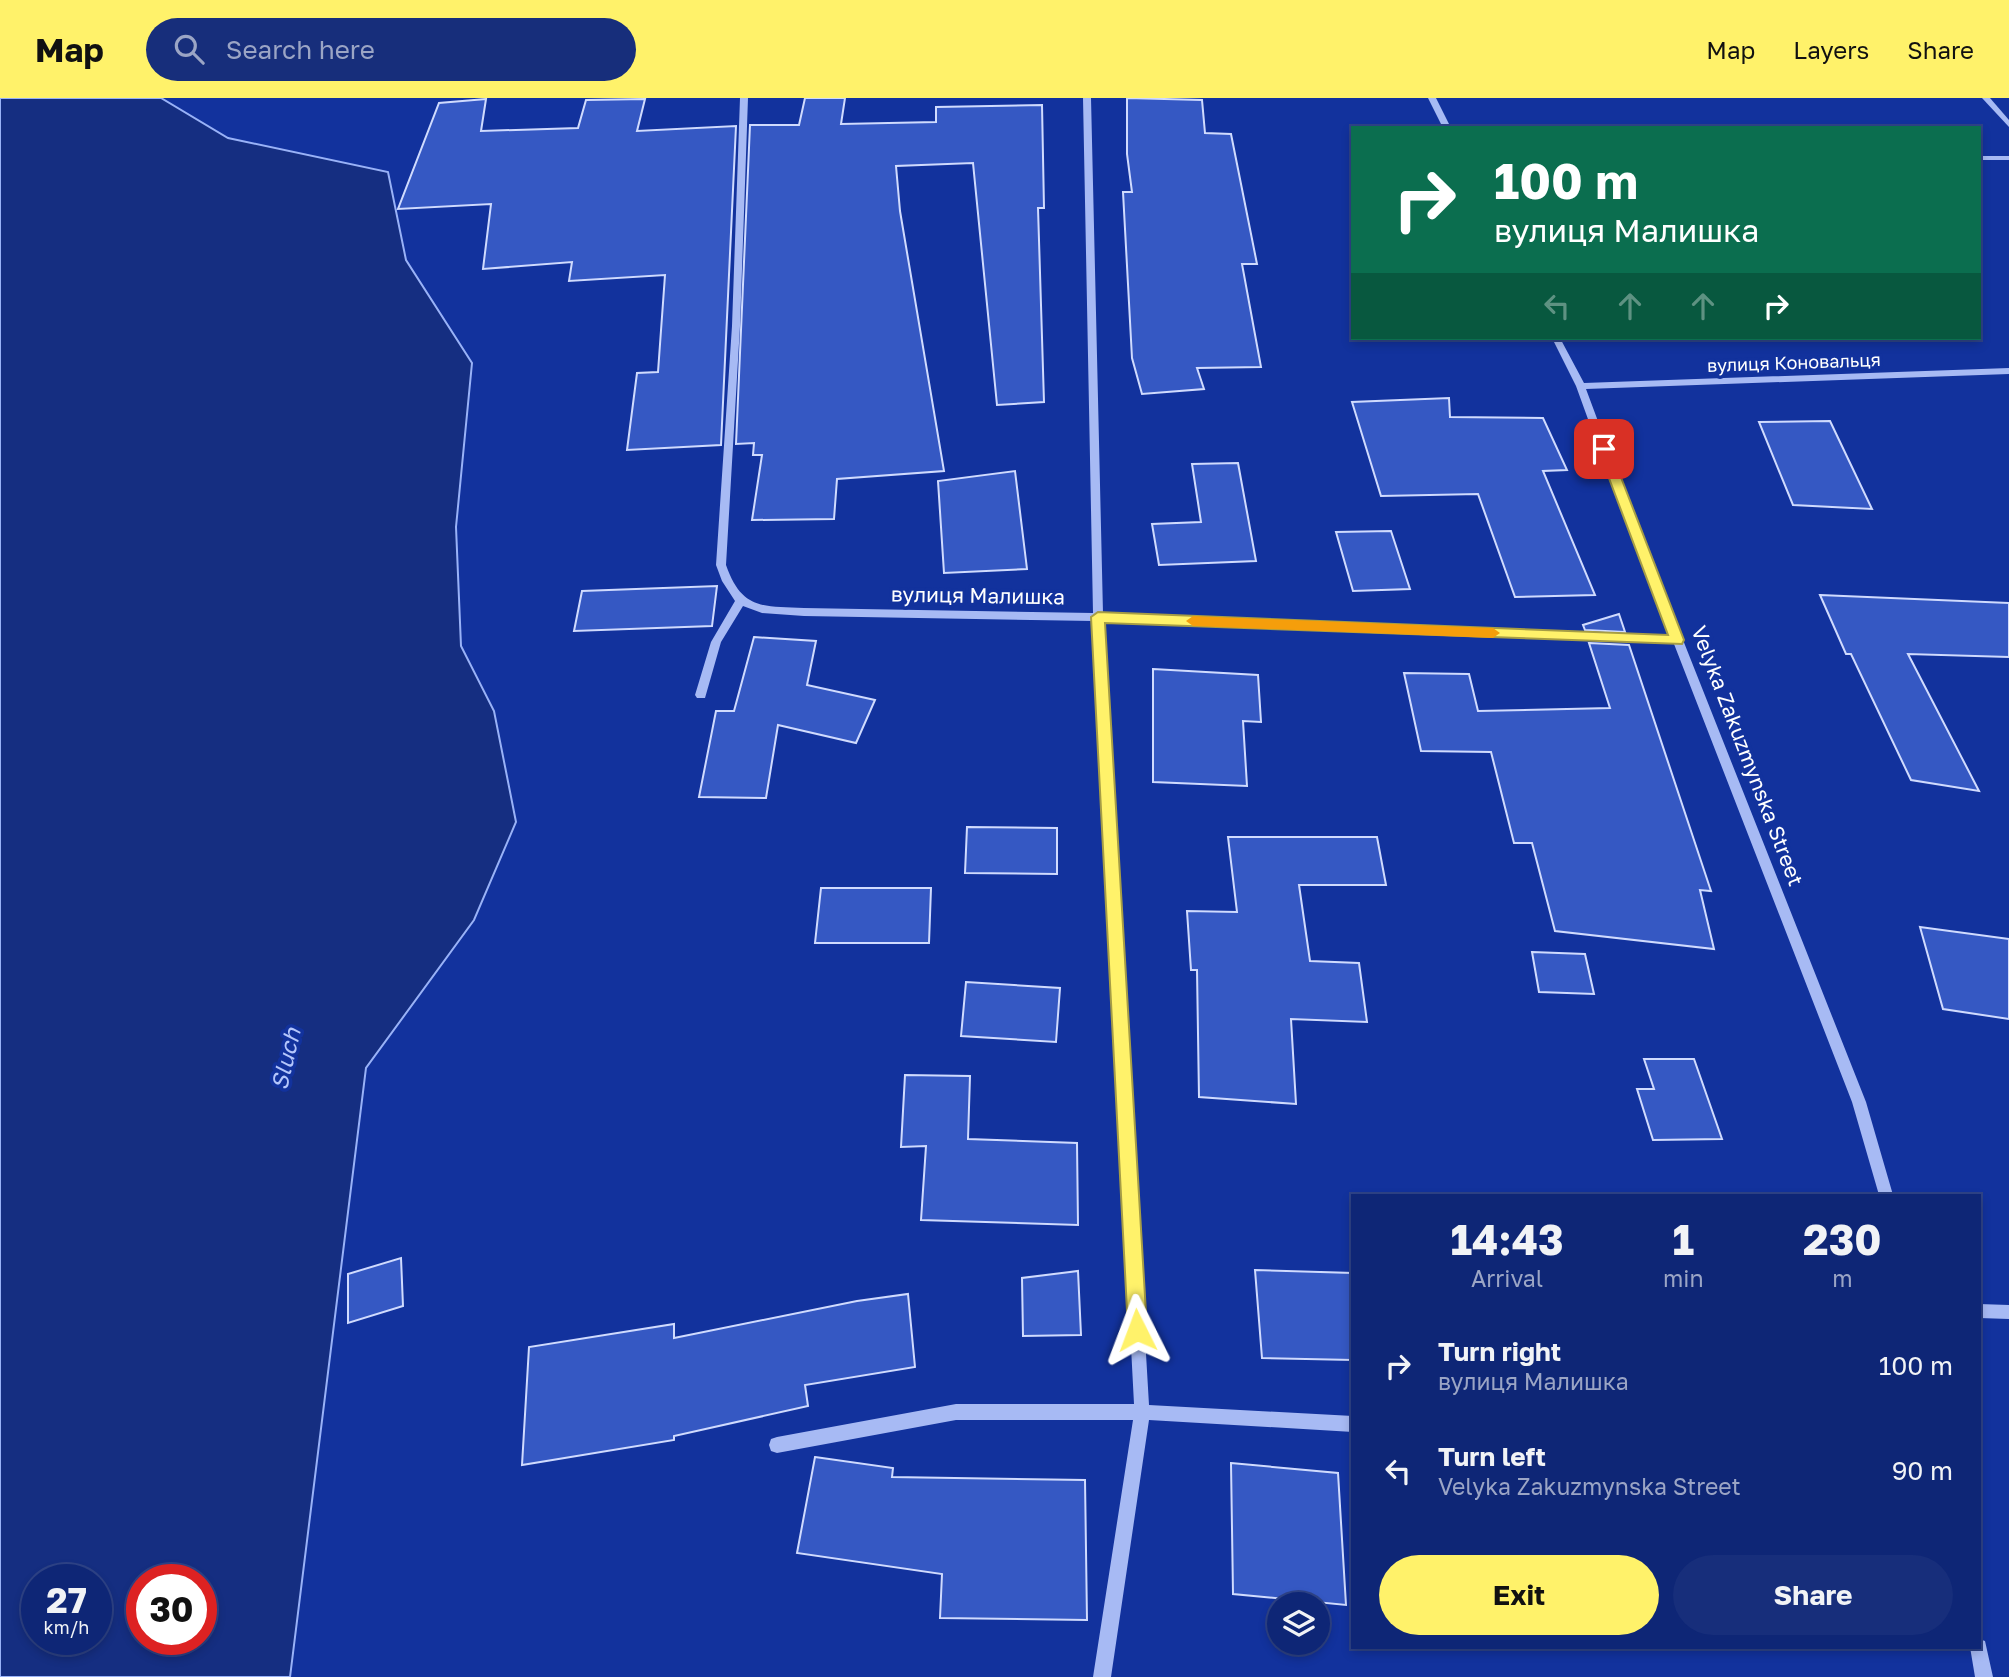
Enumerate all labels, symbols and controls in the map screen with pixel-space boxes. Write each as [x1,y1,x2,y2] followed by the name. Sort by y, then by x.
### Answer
[146,18,636,81] search box
[35,30,104,69] text: Map
[170,30,208,68] icon: search
[226,34,375,65] text: Search here
[1706,35,1755,64] text: Map
[1793,35,1869,64] text: Layers
[1907,35,1974,64] text: Share
[1494,151,1638,210] text: 100 m
[1379,154,1470,245] icon: right
[1494,211,1759,249] text: вулиця Малишка
[1538,287,1576,325] icon: left
[1611,287,1649,325] icon: ahead
[1684,287,1722,325] icon: ahead
[1757,287,1795,325] icon: right
[1707,348,1881,376] street label: вулиця Коновальця
[1574,419,1634,479] pin
[1585,430,1623,468] icon: arrive
[891,580,1065,610] street label: вулиця Малишка
[1686,622,1810,889] street label: Velyka Zakuzmynska Street
[264,1024,306,1092] water label: Sluch
[1450,1214,1564,1264] text: 14:43
[1673,1214,1694,1264] text: 1
[1803,1214,1882,1264] text: 230
[1471,1264,1543,1292] text: Arrival
[1663,1264,1704,1292] text: min
[1832,1264,1853,1292] text: m
[1100,1293,1174,1367] position arrow
[1438,1336,1561,1367] text: Turn right
[1379,1347,1417,1385] icon: right
[1879,1350,1953,1381] text: 100 m
[1438,1367,1629,1395] text: вулиця Малишка
[1438,1441,1546,1472] text: Turn left
[1379,1452,1417,1490] icon: left
[1892,1455,1953,1486] text: 90 m
[1438,1472,1741,1500] text: Velyka Zakuzmynska Street
[1379,1555,1659,1635] button: Exit
[1673,1555,1953,1635] button: Share
[126,1564,217,1655] speed limit sign: 30
[46,1579,87,1621] text: 27
[1267,1592,1330,1655] map controls
[1267,1592,1330,1655] button: layers
[44,1616,89,1638] text: km/h

